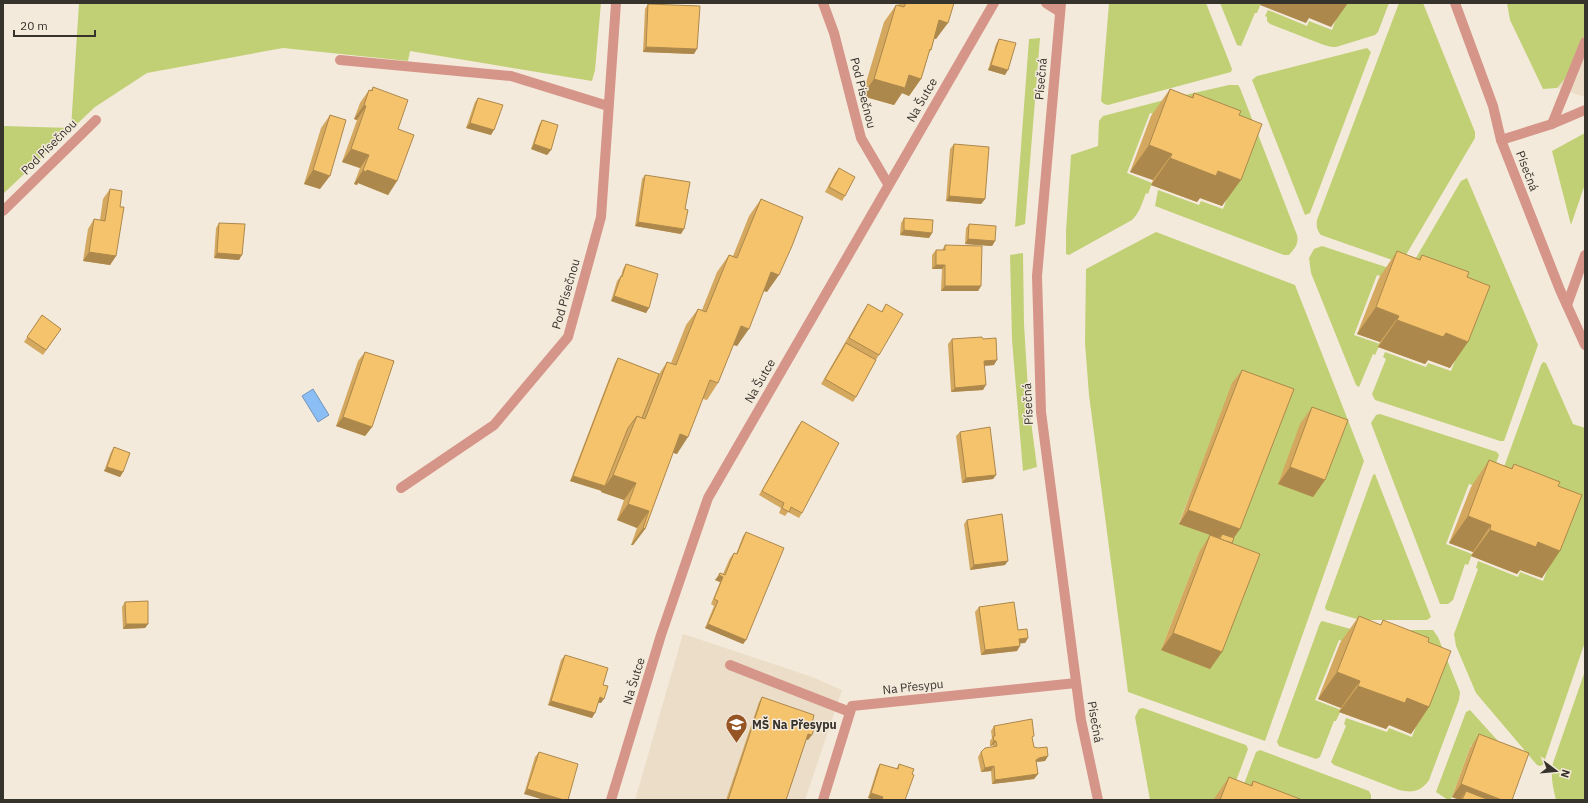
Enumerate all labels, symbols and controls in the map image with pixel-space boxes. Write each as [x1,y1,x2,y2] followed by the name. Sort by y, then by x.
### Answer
[14,12,95,38] scale bar
[20,18,48,33] text: 20 m
[847,56,880,130] street label: Pod Písečnou
[1031,57,1050,101] street label: Písečná
[903,75,940,124] street label: Na Šutce
[18,116,80,178] street label: Pod Písečnou
[1513,149,1542,194] street label: Písečná
[548,257,583,331] street label: Pod Písečnou
[741,356,778,405] street label: Na Šutce
[1019,382,1036,425] street label: Písečná
[619,655,648,706] street label: Na Šutce
[882,676,944,697] street label: Na Přesypu
[1084,700,1107,744] street label: Písečná
[724,712,750,745] school or university icon: MŠ Na Přesypu
[752,716,837,732] place label: MŠ Na Přesypu
[1536,751,1576,791] north arrow
[1558,768,1573,780] text: N

